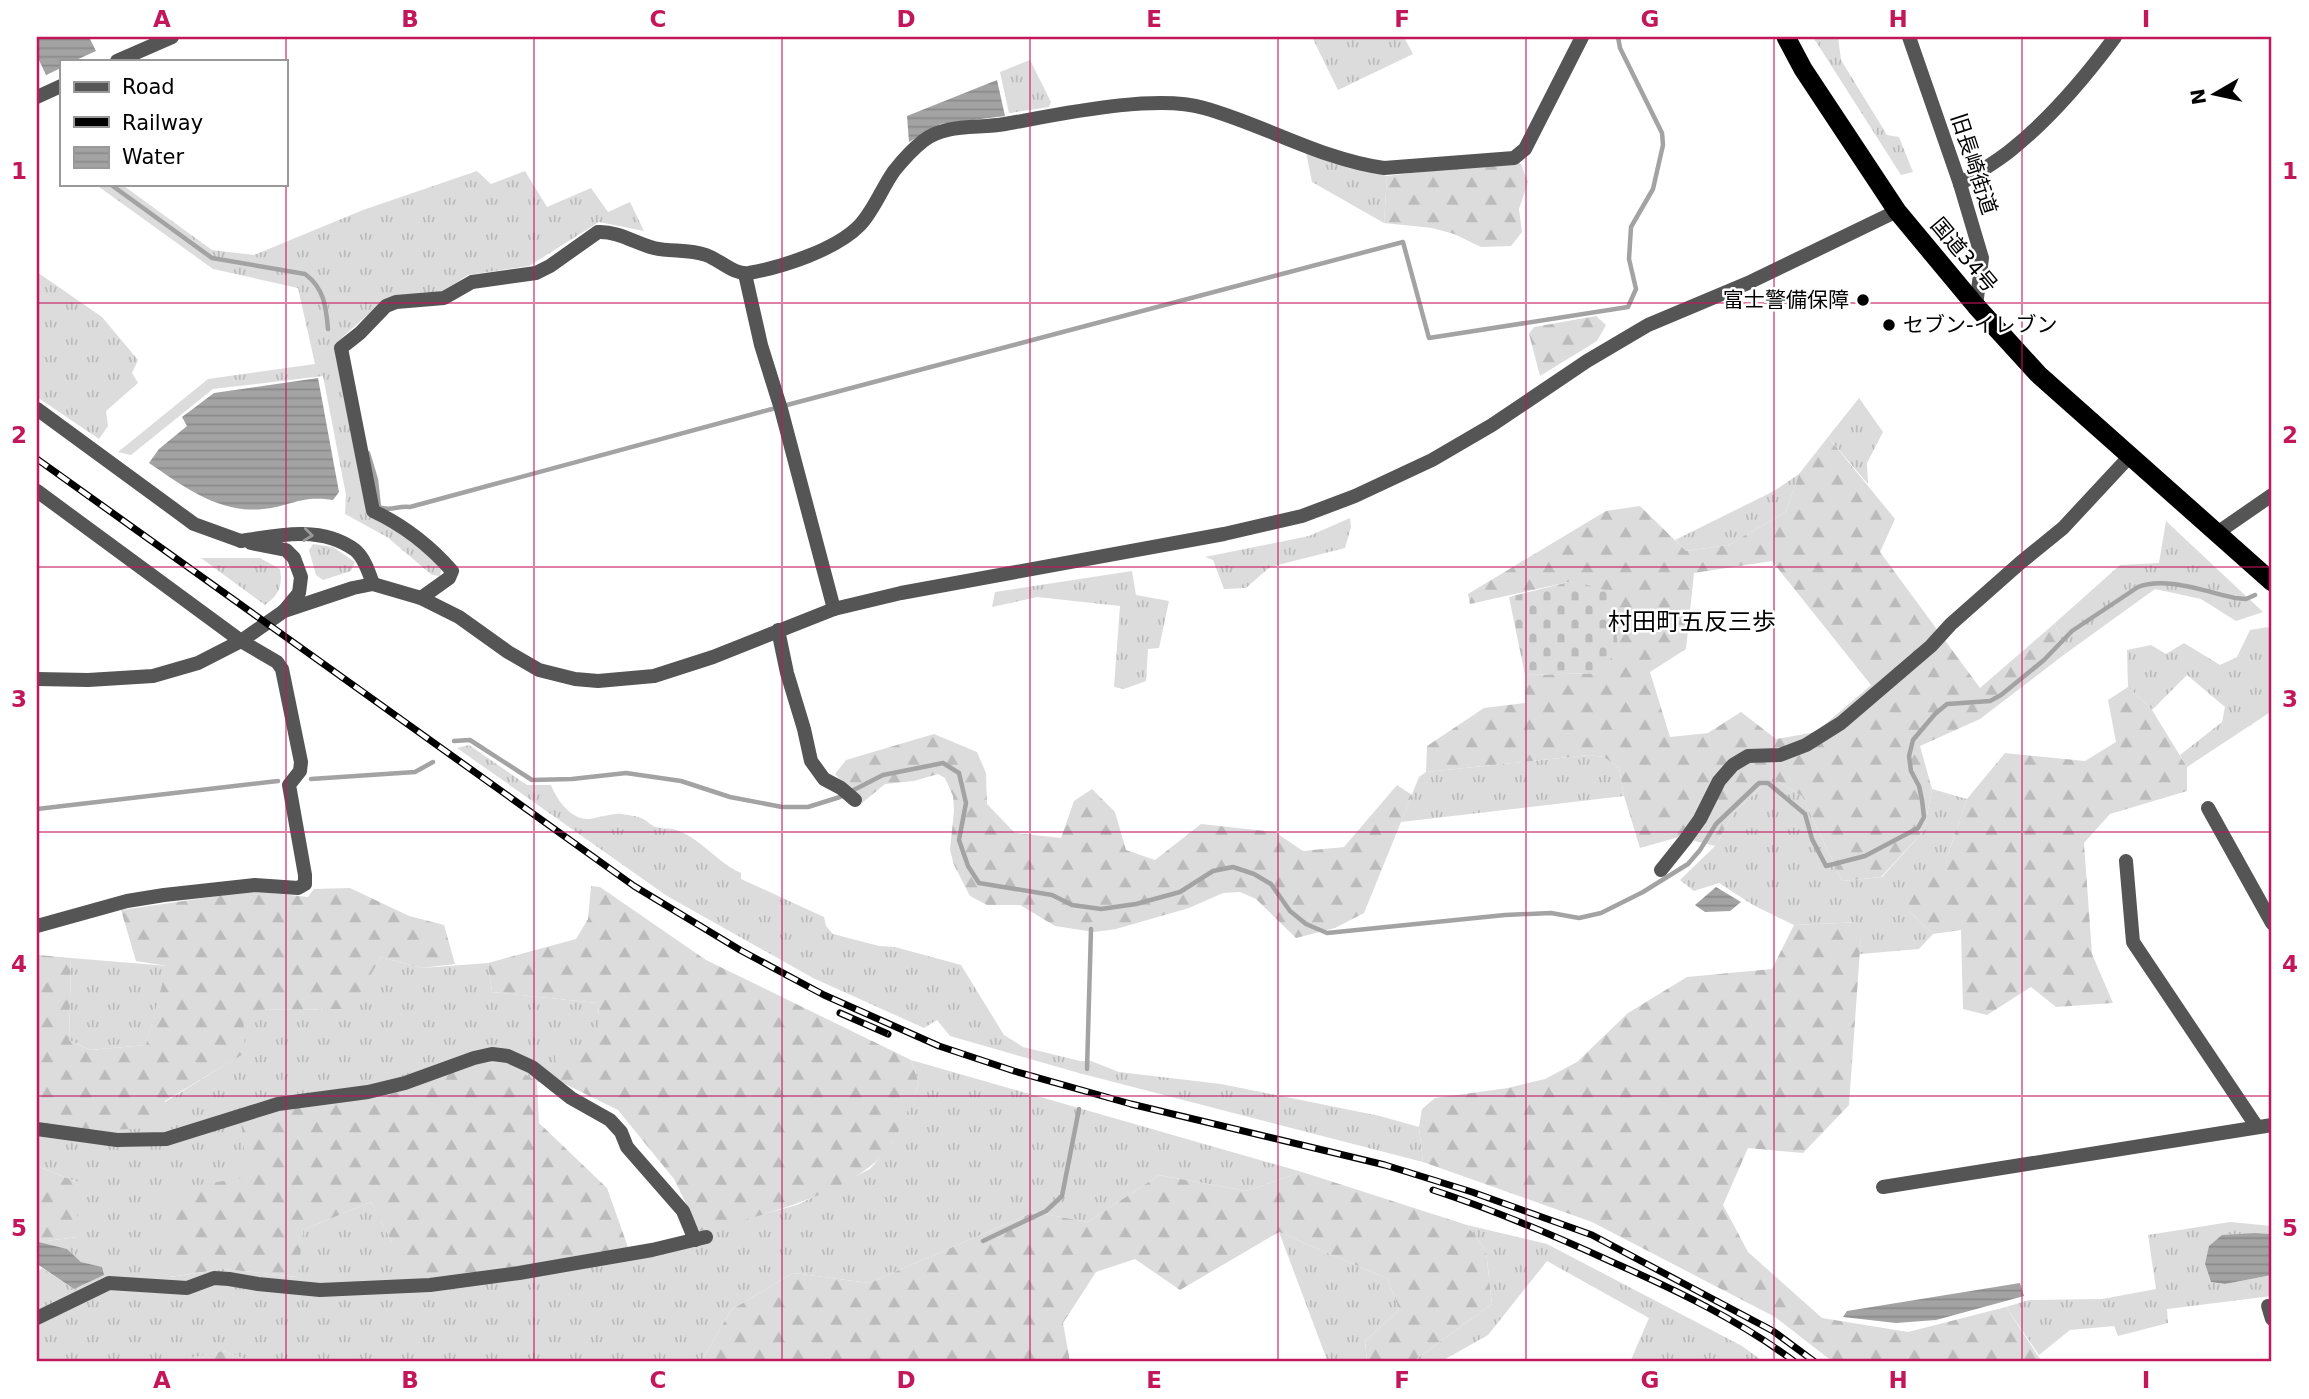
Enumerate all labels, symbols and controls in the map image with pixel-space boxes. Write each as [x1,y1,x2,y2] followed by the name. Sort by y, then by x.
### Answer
[153,6,171,32] text: A
[401,6,419,32] text: B
[650,6,666,32] text: C
[896,6,916,32] text: D
[1146,6,1162,32] text: E
[1394,6,1410,32] text: F
[1641,6,1659,32] text: G
[1888,6,1908,32] text: H
[2142,6,2150,32] text: I
[60,60,287,186] legend
[2180,60,2250,130] north arrow
[122,75,175,99] text: Road
[2186,87,2210,106] text: N
[1946,110,2002,218] street label: 旧長崎街道
[122,111,203,135] text: Railway
[122,145,184,169] text: Water
[11,158,27,184] text: 1
[2282,158,2298,184] text: 1
[1926,213,2002,297] street label: 国道34号
[1723,288,1849,312] place label: 富士警備保障
[1855,292,1871,308] marker: 富士警備保障
[1903,313,2058,337] place label: セブン-イレブン
[1881,317,1897,333] marker: セブン-イレブン
[11,422,27,448] text: 2
[2282,422,2298,448] text: 2
[302,528,314,543] one-way arrow
[1608,608,1776,636] district label: 村田町五反三歩
[11,686,27,712] text: 3
[2282,686,2298,712] text: 3
[11,951,27,977] text: 4
[2282,951,2298,977] text: 4
[11,1215,27,1241] text: 5
[2282,1215,2298,1241] text: 5
[153,1367,171,1393] text: A
[401,1367,419,1393] text: B
[650,1367,666,1393] text: C
[896,1367,916,1393] text: D
[1146,1367,1162,1393] text: E
[1394,1367,1410,1393] text: F
[1641,1367,1659,1393] text: G
[1888,1367,1908,1393] text: H
[2142,1367,2150,1393] text: I

